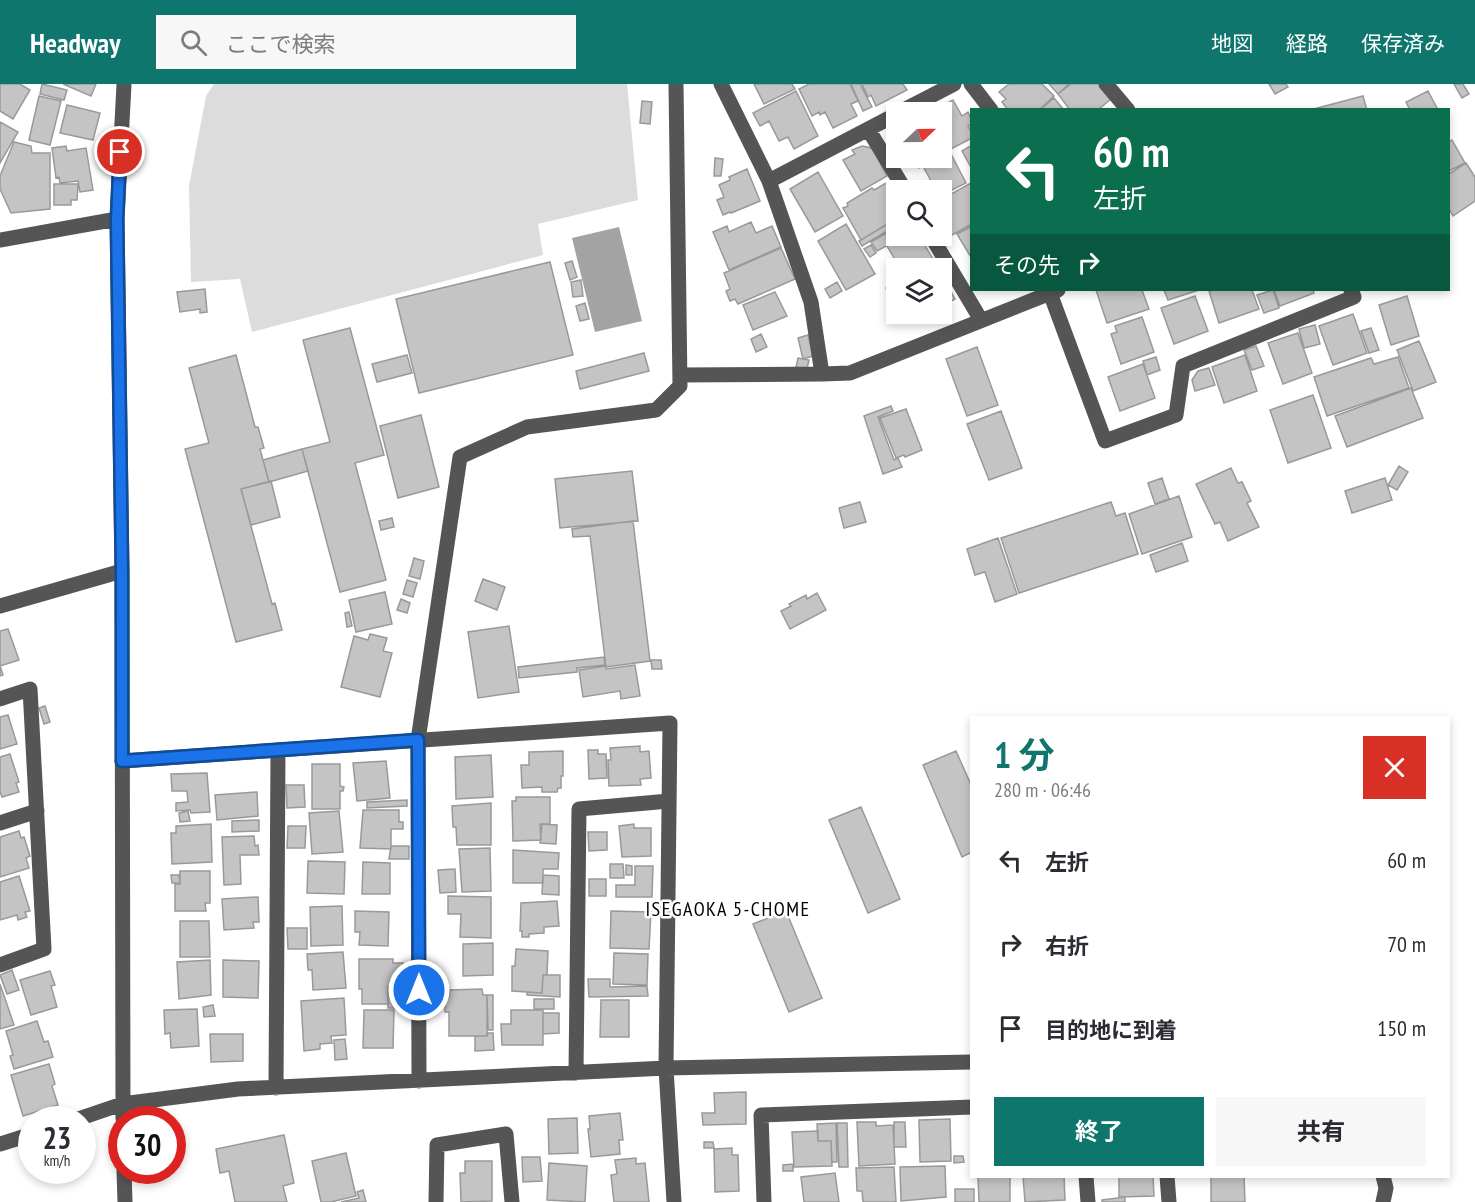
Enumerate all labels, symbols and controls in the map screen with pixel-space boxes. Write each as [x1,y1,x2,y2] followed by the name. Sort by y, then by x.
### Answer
[156,15,576,69] search box
[30,24,120,61] text: Headway
[177,26,210,59] icon: search
[225,30,335,58] text: ここで検索
[1211,30,1253,57] text: 地図
[1286,30,1328,57] text: 経路
[1361,30,1445,57] text: 保存済み
[886,102,952,168] north arrow
[886,102,952,324] map controls
[1093,124,1170,179] text: 60 m
[94,126,145,177] pin
[994,132,1072,210] icon: left
[103,135,136,168] icon: arrive
[886,180,952,246] button: search
[1093,181,1147,215] text: 左折
[1072,246,1105,279] icon: right
[994,251,1060,279] text: その先
[886,258,952,324] button: layers
[994,731,1055,778] text: 1 分
[1363,736,1426,799] button: close
[994,777,1091,803] text: 280 m · 06:46
[994,844,1027,877] icon: left
[1387,846,1426,874] text: 60 m
[1045,848,1089,876] text: 左折
[645,896,811,922] district label: ISEGAOKA 5-CHOME
[994,928,1027,961] icon: right
[1387,930,1426,958] text: 70 m
[1045,932,1089,960] text: 右折
[387,958,451,1022] position arrow
[994,1012,1027,1045] icon: arrive
[1377,1014,1426,1042] text: 150 m
[1045,1016,1177,1044] text: 目的地に到着
[994,1097,1204,1166] button: 終了
[1216,1097,1426,1166] button: 共有
[108,1106,186,1184] speed limit sign: 30
[43,1118,71,1157] text: 23
[44,1151,70,1170] text: km/h

